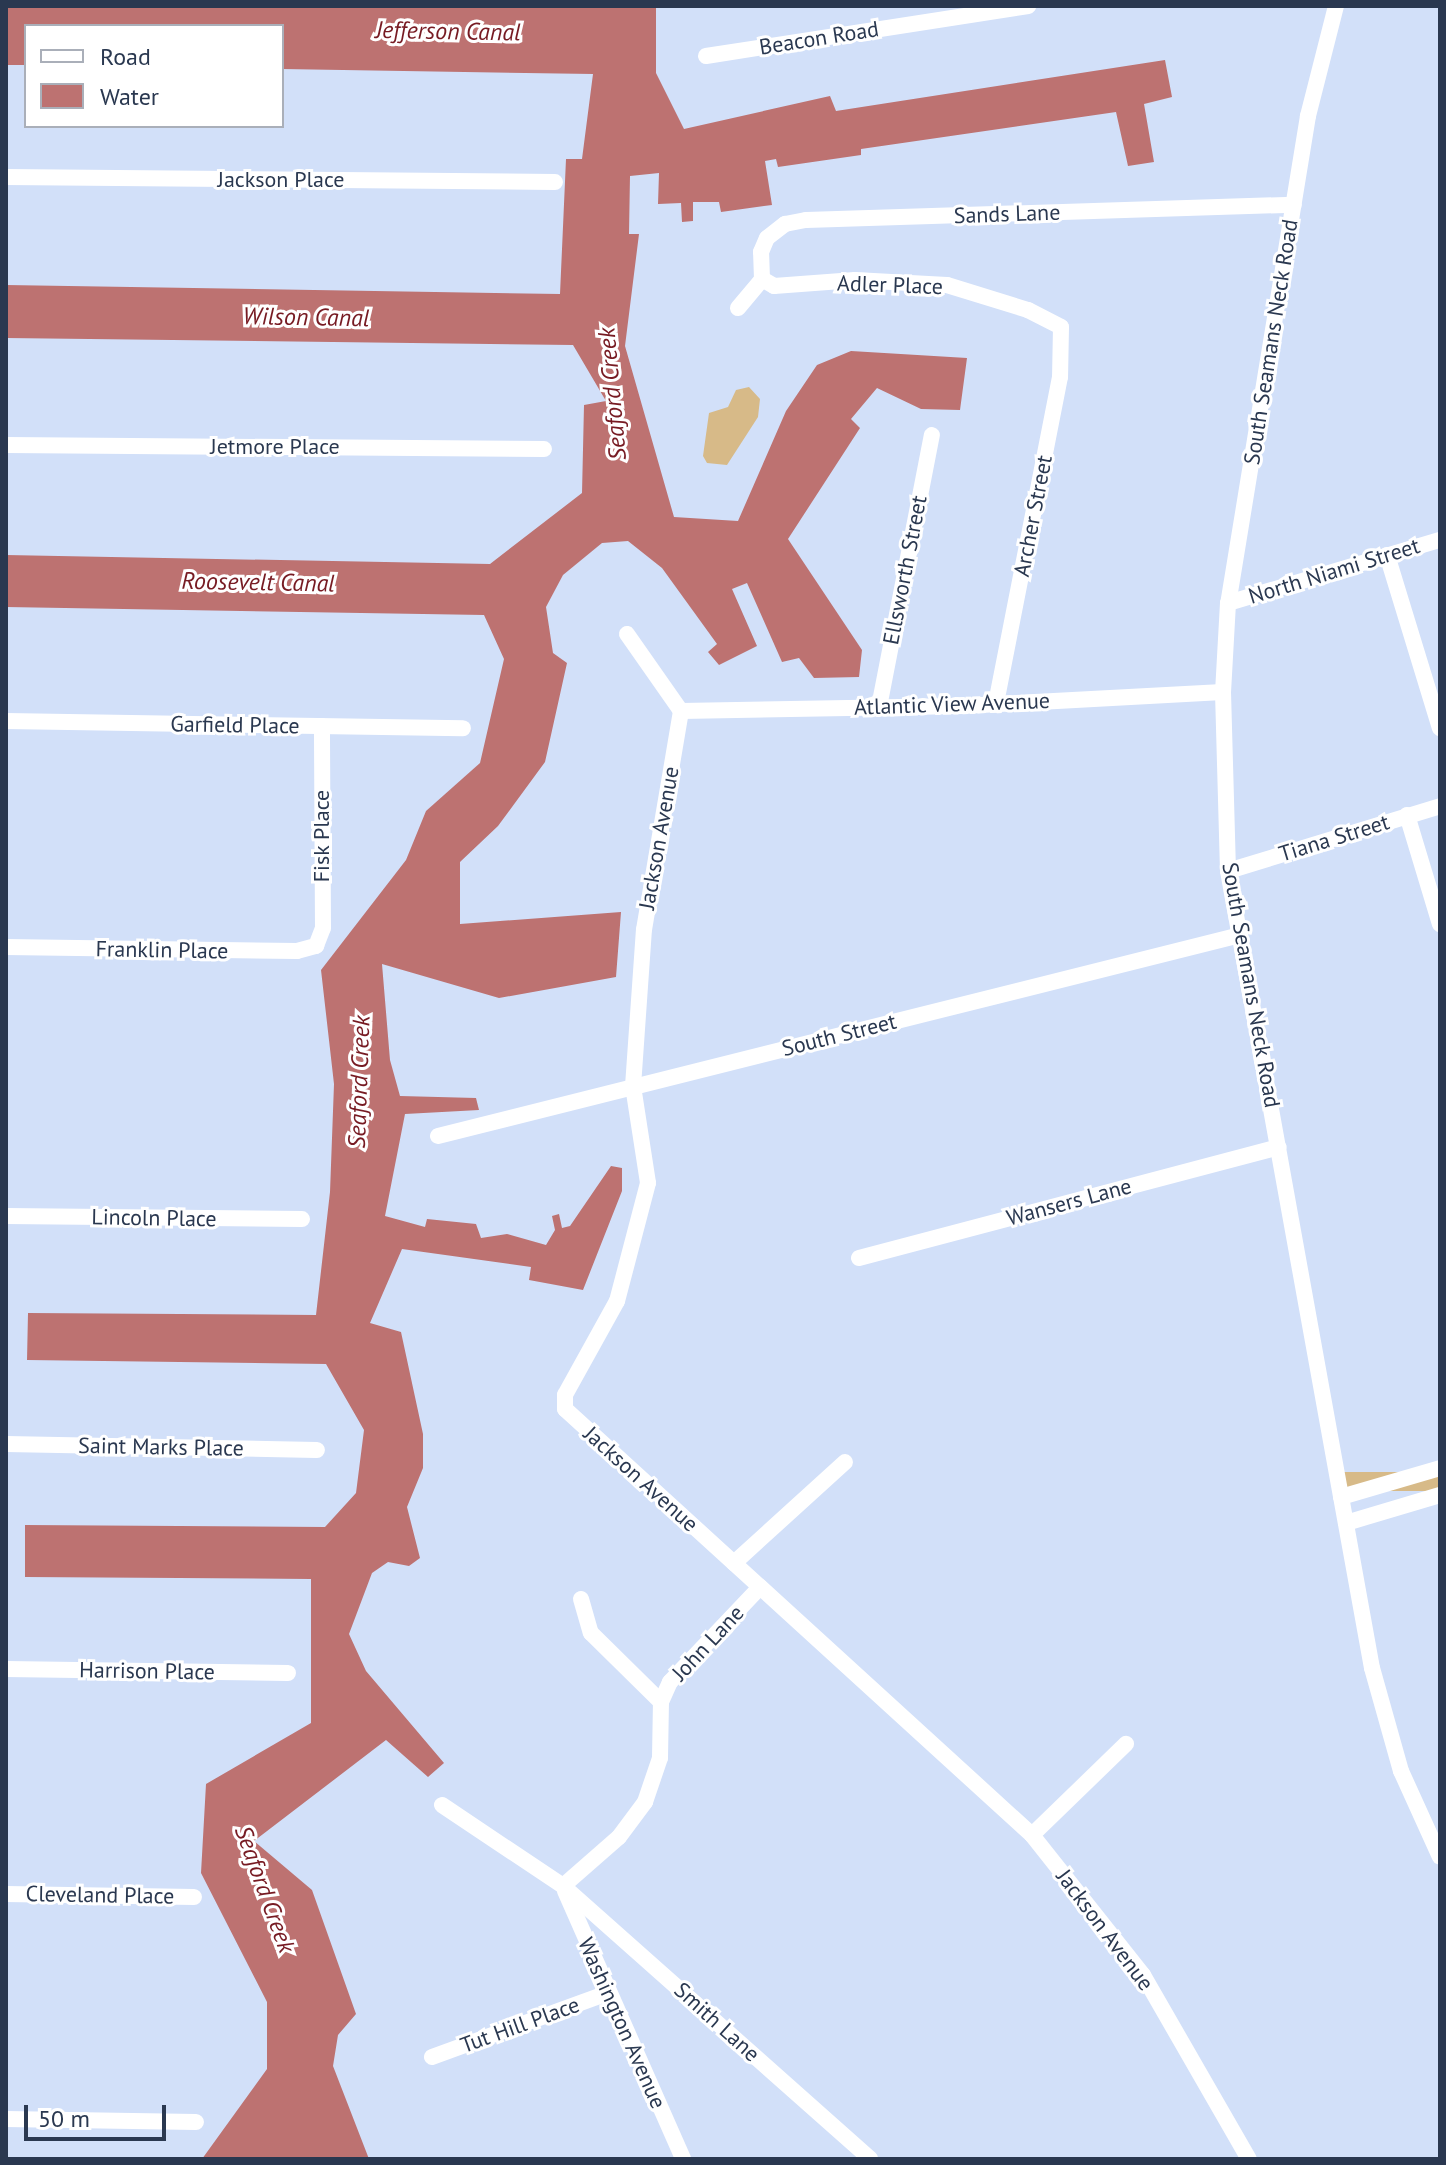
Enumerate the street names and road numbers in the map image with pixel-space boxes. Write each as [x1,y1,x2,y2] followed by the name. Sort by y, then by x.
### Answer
[757,16,881,60] street label: Beacon Road
[218,167,344,193] street label: Jackson Place
[953,199,1061,229] street label: Sands Lane
[1238,217,1304,467] street label: South Seamans Neck Road
[837,270,943,300] street label: Adler Place
[210,434,340,460] street label: Jetmore Place
[1008,453,1058,579] street label: Archer Street
[878,493,932,647] street label: Ellsworth Street
[1245,532,1423,610] street label: North Niami Street
[852,687,1052,721] street label: Atlantic View Avenue
[170,711,300,739] street label: Garfield Place
[633,764,685,912] street label: Jackson Avenue
[309,789,335,883] street label: Fisk Place
[1276,809,1392,867] street label: Tiana Street
[1216,860,1286,1110] street label: South Seamans Neck Road
[95,936,229,964] street label: Franklin Place
[779,1008,899,1062] street label: South Street
[1004,1173,1134,1231] street label: Wansers Lane
[91,1204,217,1232] street label: Lincoln Place
[578,1421,704,1537] street label: Jackson Avenue
[78,1432,244,1462] street label: Saint Marks Place
[667,1600,749,1686] street label: John Lane
[79,1657,215,1685] street label: Harrison Place
[1051,1864,1159,1996] street label: Jackson Avenue
[26,1881,174,1909] street label: Cleveland Place
[572,1933,672,2113] street label: Washington Avenue
[669,1977,765,2067] street label: Smith Lane
[457,1991,583,2059] street label: Tut Hill Place

